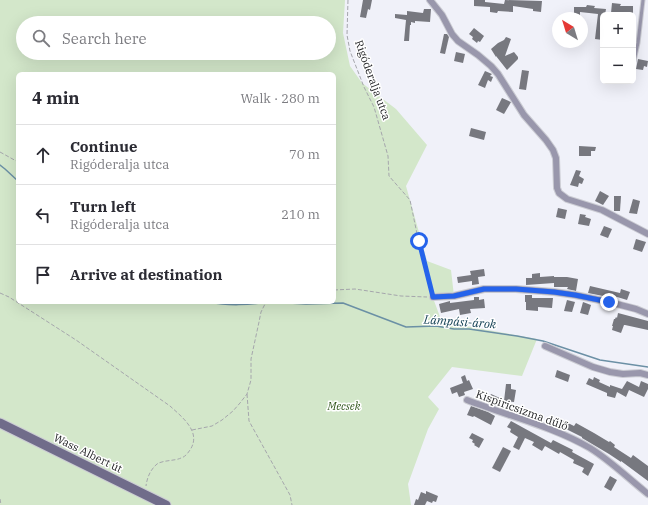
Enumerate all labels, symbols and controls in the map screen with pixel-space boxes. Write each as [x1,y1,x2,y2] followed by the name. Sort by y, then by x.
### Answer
[552,12,588,48] north arrow
[600,12,636,84] map controls
[600,12,636,48] button: +
[16,16,336,60] search box
[30,27,52,49] icon: search
[62,29,147,48] text: Search here
[352,38,394,122] street label: Rigóderalja utca
[600,48,636,84] button: −
[32,87,80,109] text: 4 min
[241,90,320,107] text: Walk · 280 m
[70,137,137,156] text: Continue
[32,144,54,166] icon: ahead
[289,146,320,163] text: 70 m
[70,156,169,173] text: Rigóderalja utca
[70,197,136,216] text: Turn left
[32,204,54,226] icon: left
[281,206,320,223] text: 210 m
[70,216,169,233] text: Rigóderalja utca
[410,232,428,250] route start
[32,264,54,286] icon: arrive
[70,265,222,284] text: Arrive at destination
[600,293,618,311] route end
[422,311,497,332] water label: Lámpási-árok
[474,387,570,433] street label: Kispiricsizma dűlő
[326,399,361,413] park label: Mecsek
[51,430,125,476] street label: Wass Albert út

